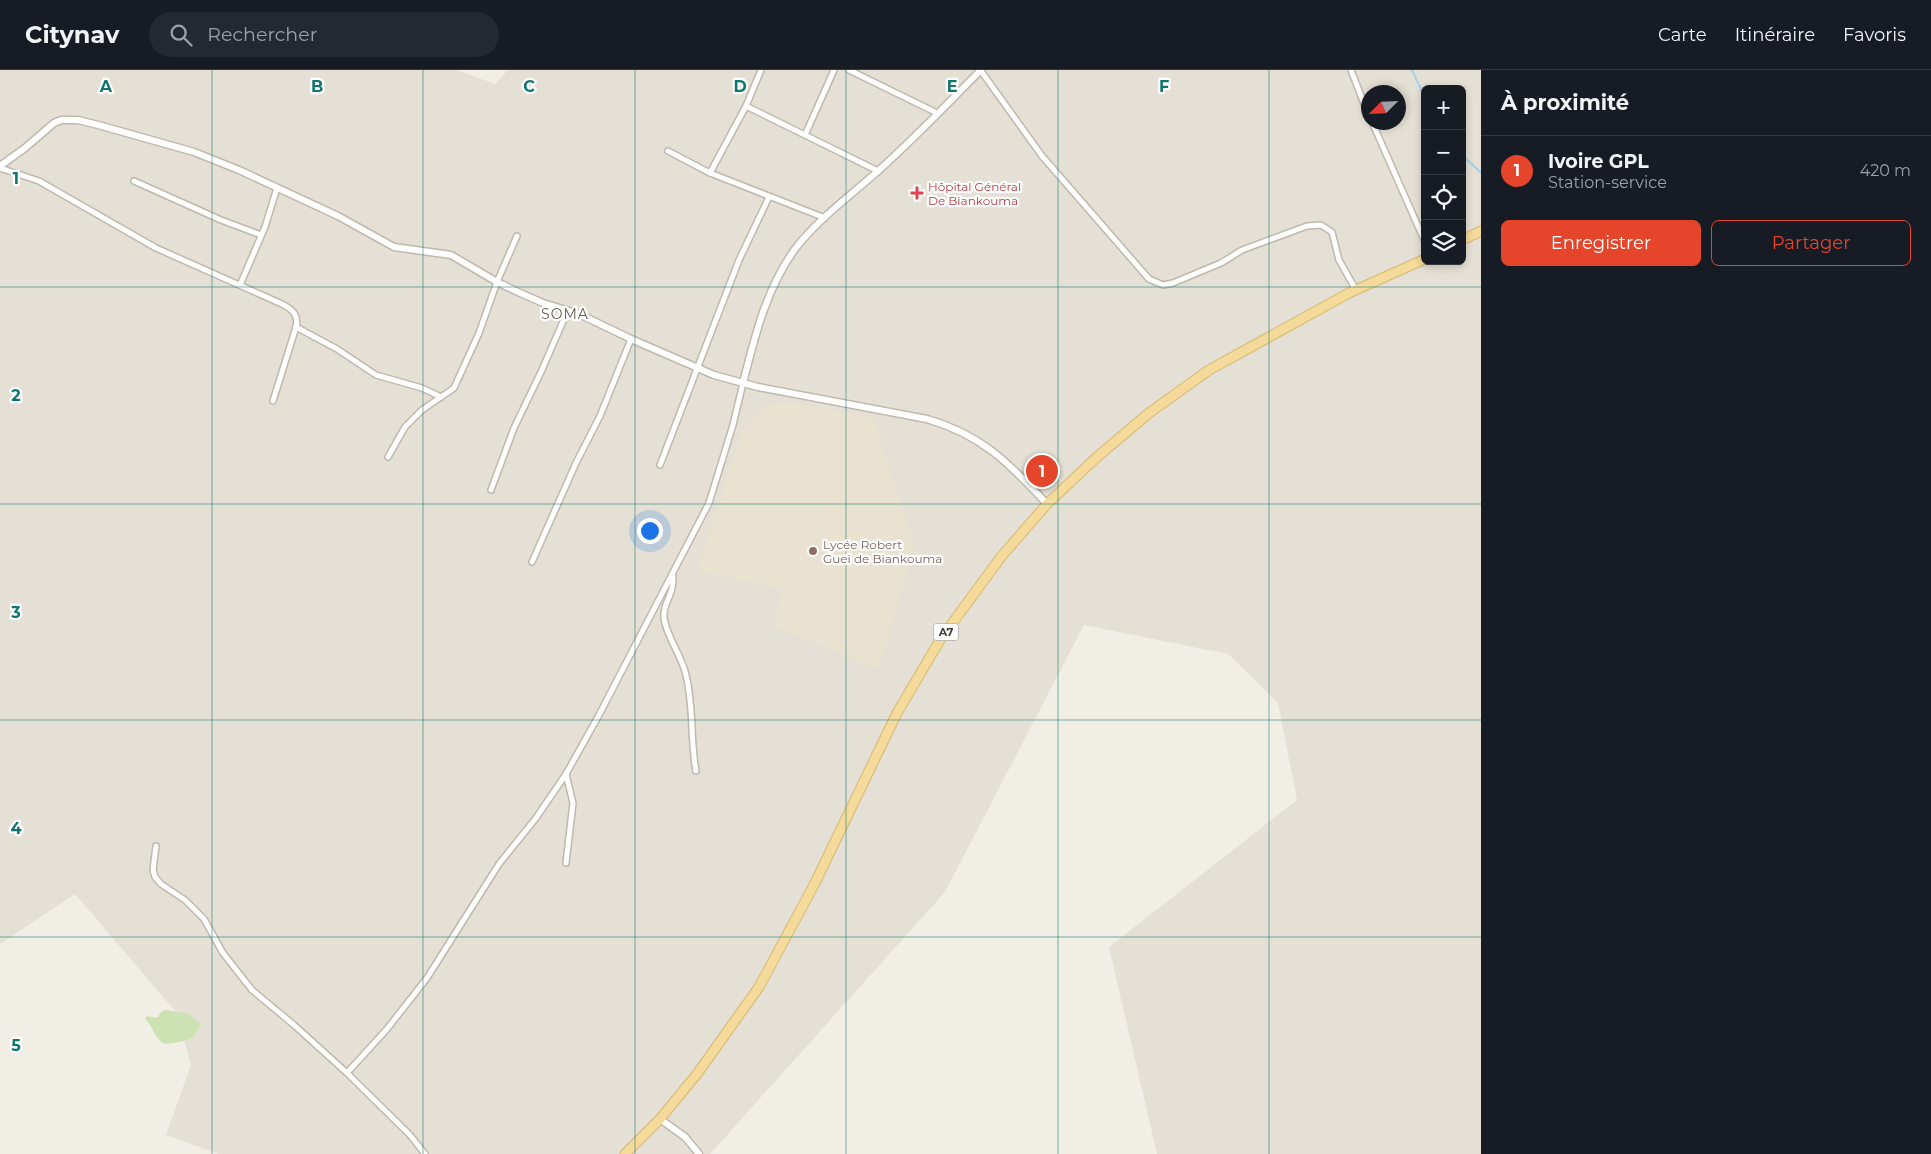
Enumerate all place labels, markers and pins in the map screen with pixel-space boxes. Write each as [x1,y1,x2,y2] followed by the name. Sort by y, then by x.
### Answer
[928,179,1021,208] place label: Hôpital Général De Biankouma
[910,186,924,200] marker: Hôpital Général De Biankouma
[1026,452,1058,490] pin: 1
[823,537,942,566] place label: Lycée Robert Gueï de Biankouma
[807,545,819,557] marker: Lycée Robert Gueï de Biankouma

